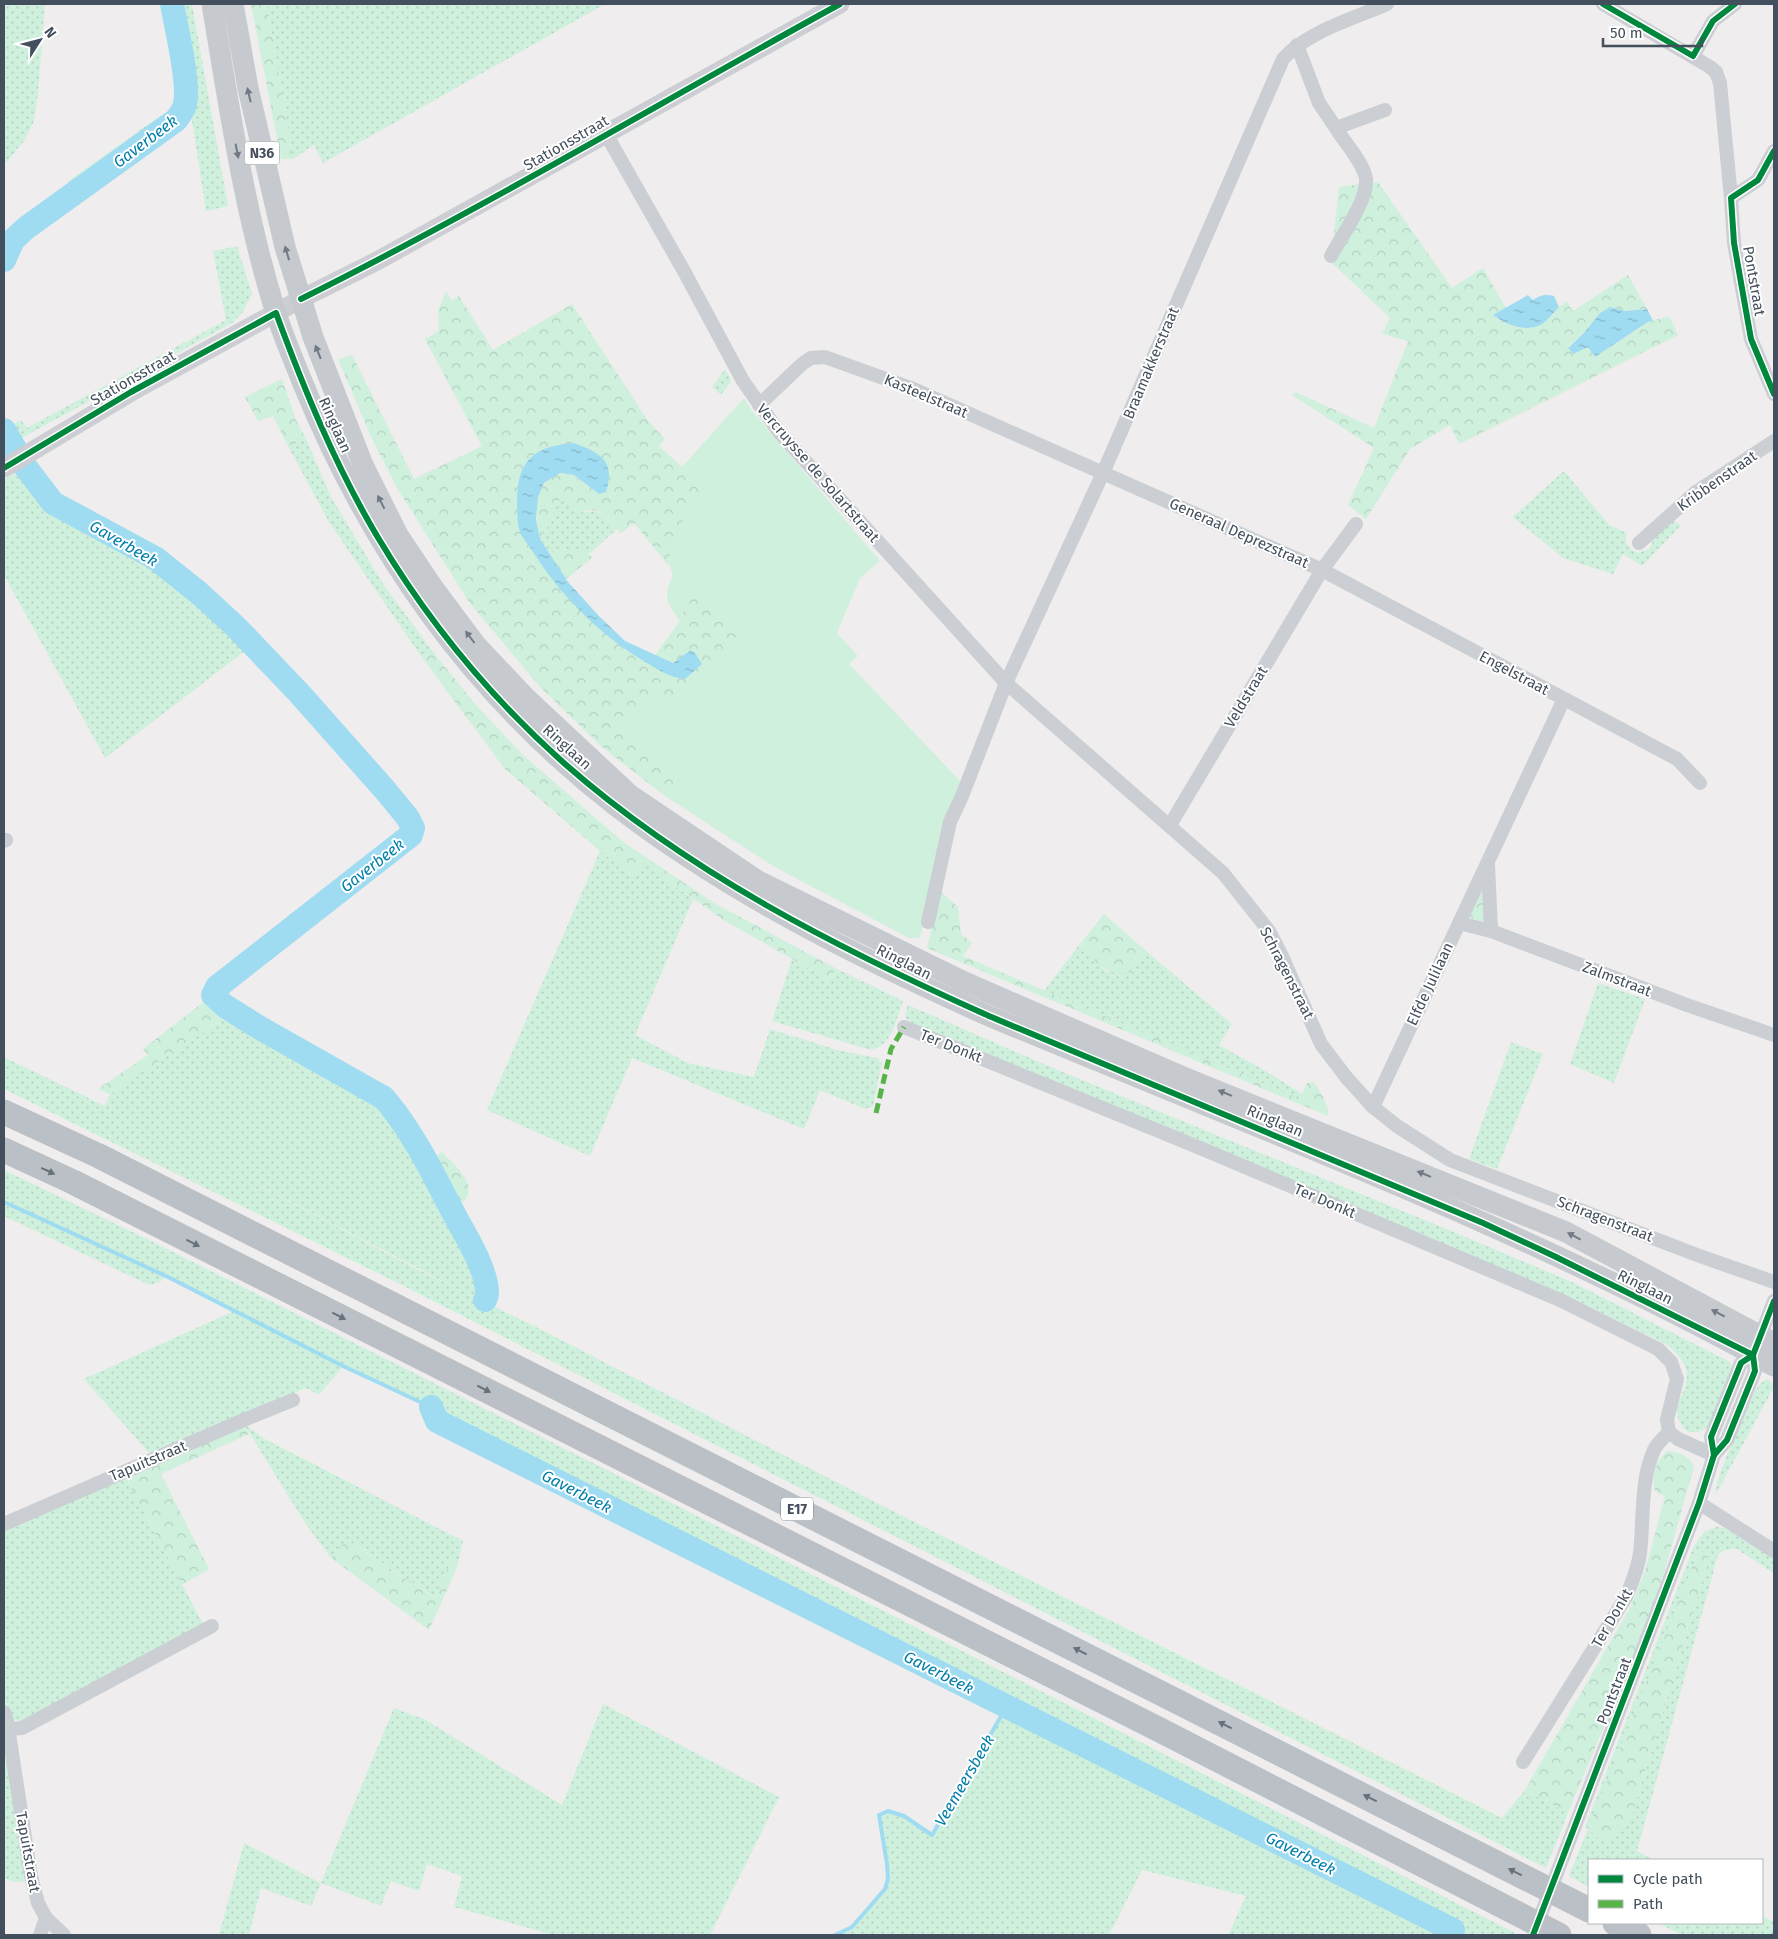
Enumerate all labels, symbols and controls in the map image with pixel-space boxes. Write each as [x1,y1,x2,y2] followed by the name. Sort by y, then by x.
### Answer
[15,15,65,65] north arrow
[1603,15,1702,47] scale bar
[41,24,60,41] text: N
[1610,24,1643,42] text: 50 m
[245,87,253,102] one-way arrow
[109,111,181,172] water label: Gaverbeek
[520,111,612,175] street label: Stationsstraat
[244,142,280,164] road number: N36
[234,143,242,159] one-way arrow
[283,245,291,260] one-way arrow
[1739,245,1769,318] street label: Pontstraat
[1119,304,1183,422] street label: Braamakkerstraat
[314,345,322,359] one-way arrow
[87,346,179,410] street label: Stationsstraat
[882,370,971,422] street label: Kasteelstraat
[315,394,355,456] street label: Ringlaan
[753,400,883,546] street label: Vercruysse de Solartstraat
[1674,447,1761,515] street label: Kribbenstraat
[377,494,386,509] one-way arrow
[1167,494,1312,572] street label: Generaal Deprezstraat
[86,516,161,571] water label: Gaverbeek
[465,630,475,644] one-way arrow
[1476,647,1552,699] street label: Engelstraat
[1221,662,1272,731] street label: Veldstraat
[539,720,595,774] street label: Ringlaan
[337,834,408,896] water label: Gaverbeek
[1256,924,1318,1023] street label: Schragenstraat
[1403,940,1457,1028] street label: Elfde Julilaan
[874,941,934,983] street label: Ringlaan
[1580,958,1654,1001] street label: Zalmstraat
[917,1025,985,1067] street label: Ter Donkt
[1217,1089,1232,1097] one-way arrow
[1244,1101,1306,1141] street label: Ringlaan
[41,1167,55,1175] one-way arrow
[1417,1169,1431,1177] one-way arrow
[1291,1180,1359,1222] street label: Ter Donkt
[1554,1192,1656,1246] street label: Schragenstraat
[1567,1232,1582,1240] one-way arrow
[186,1239,201,1247] one-way arrow
[1614,1266,1676,1308] street label: Ringlaan
[1711,1308,1724,1317] one-way arrow
[331,1312,346,1320] one-way arrow
[476,1385,491,1393] one-way arrow
[107,1437,190,1485] street label: Tapuitstraat
[539,1466,615,1517] water label: Gaverbeek
[781,1498,813,1520] road number: E17
[1588,1585,1636,1651] street label: Ter Donkt
[901,1647,977,1698] water label: Gaverbeek
[1073,1647,1087,1655] one-way arrow
[1593,1654,1635,1727] street label: Pontstraat
[1218,1721,1232,1729] one-way arrow
[931,1731,998,1829] water label: Veemeersbeek
[1362,1794,1377,1802] one-way arrow
[12,1810,44,1894] street label: Tapuitstraat
[1263,1828,1339,1879] water label: Gaverbeek
[1588,1859,1763,1924] legend
[1507,1868,1522,1876] one-way arrow
[1633,1870,1703,1888] text: Cycle path
[1633,1895,1663,1913] text: Path

